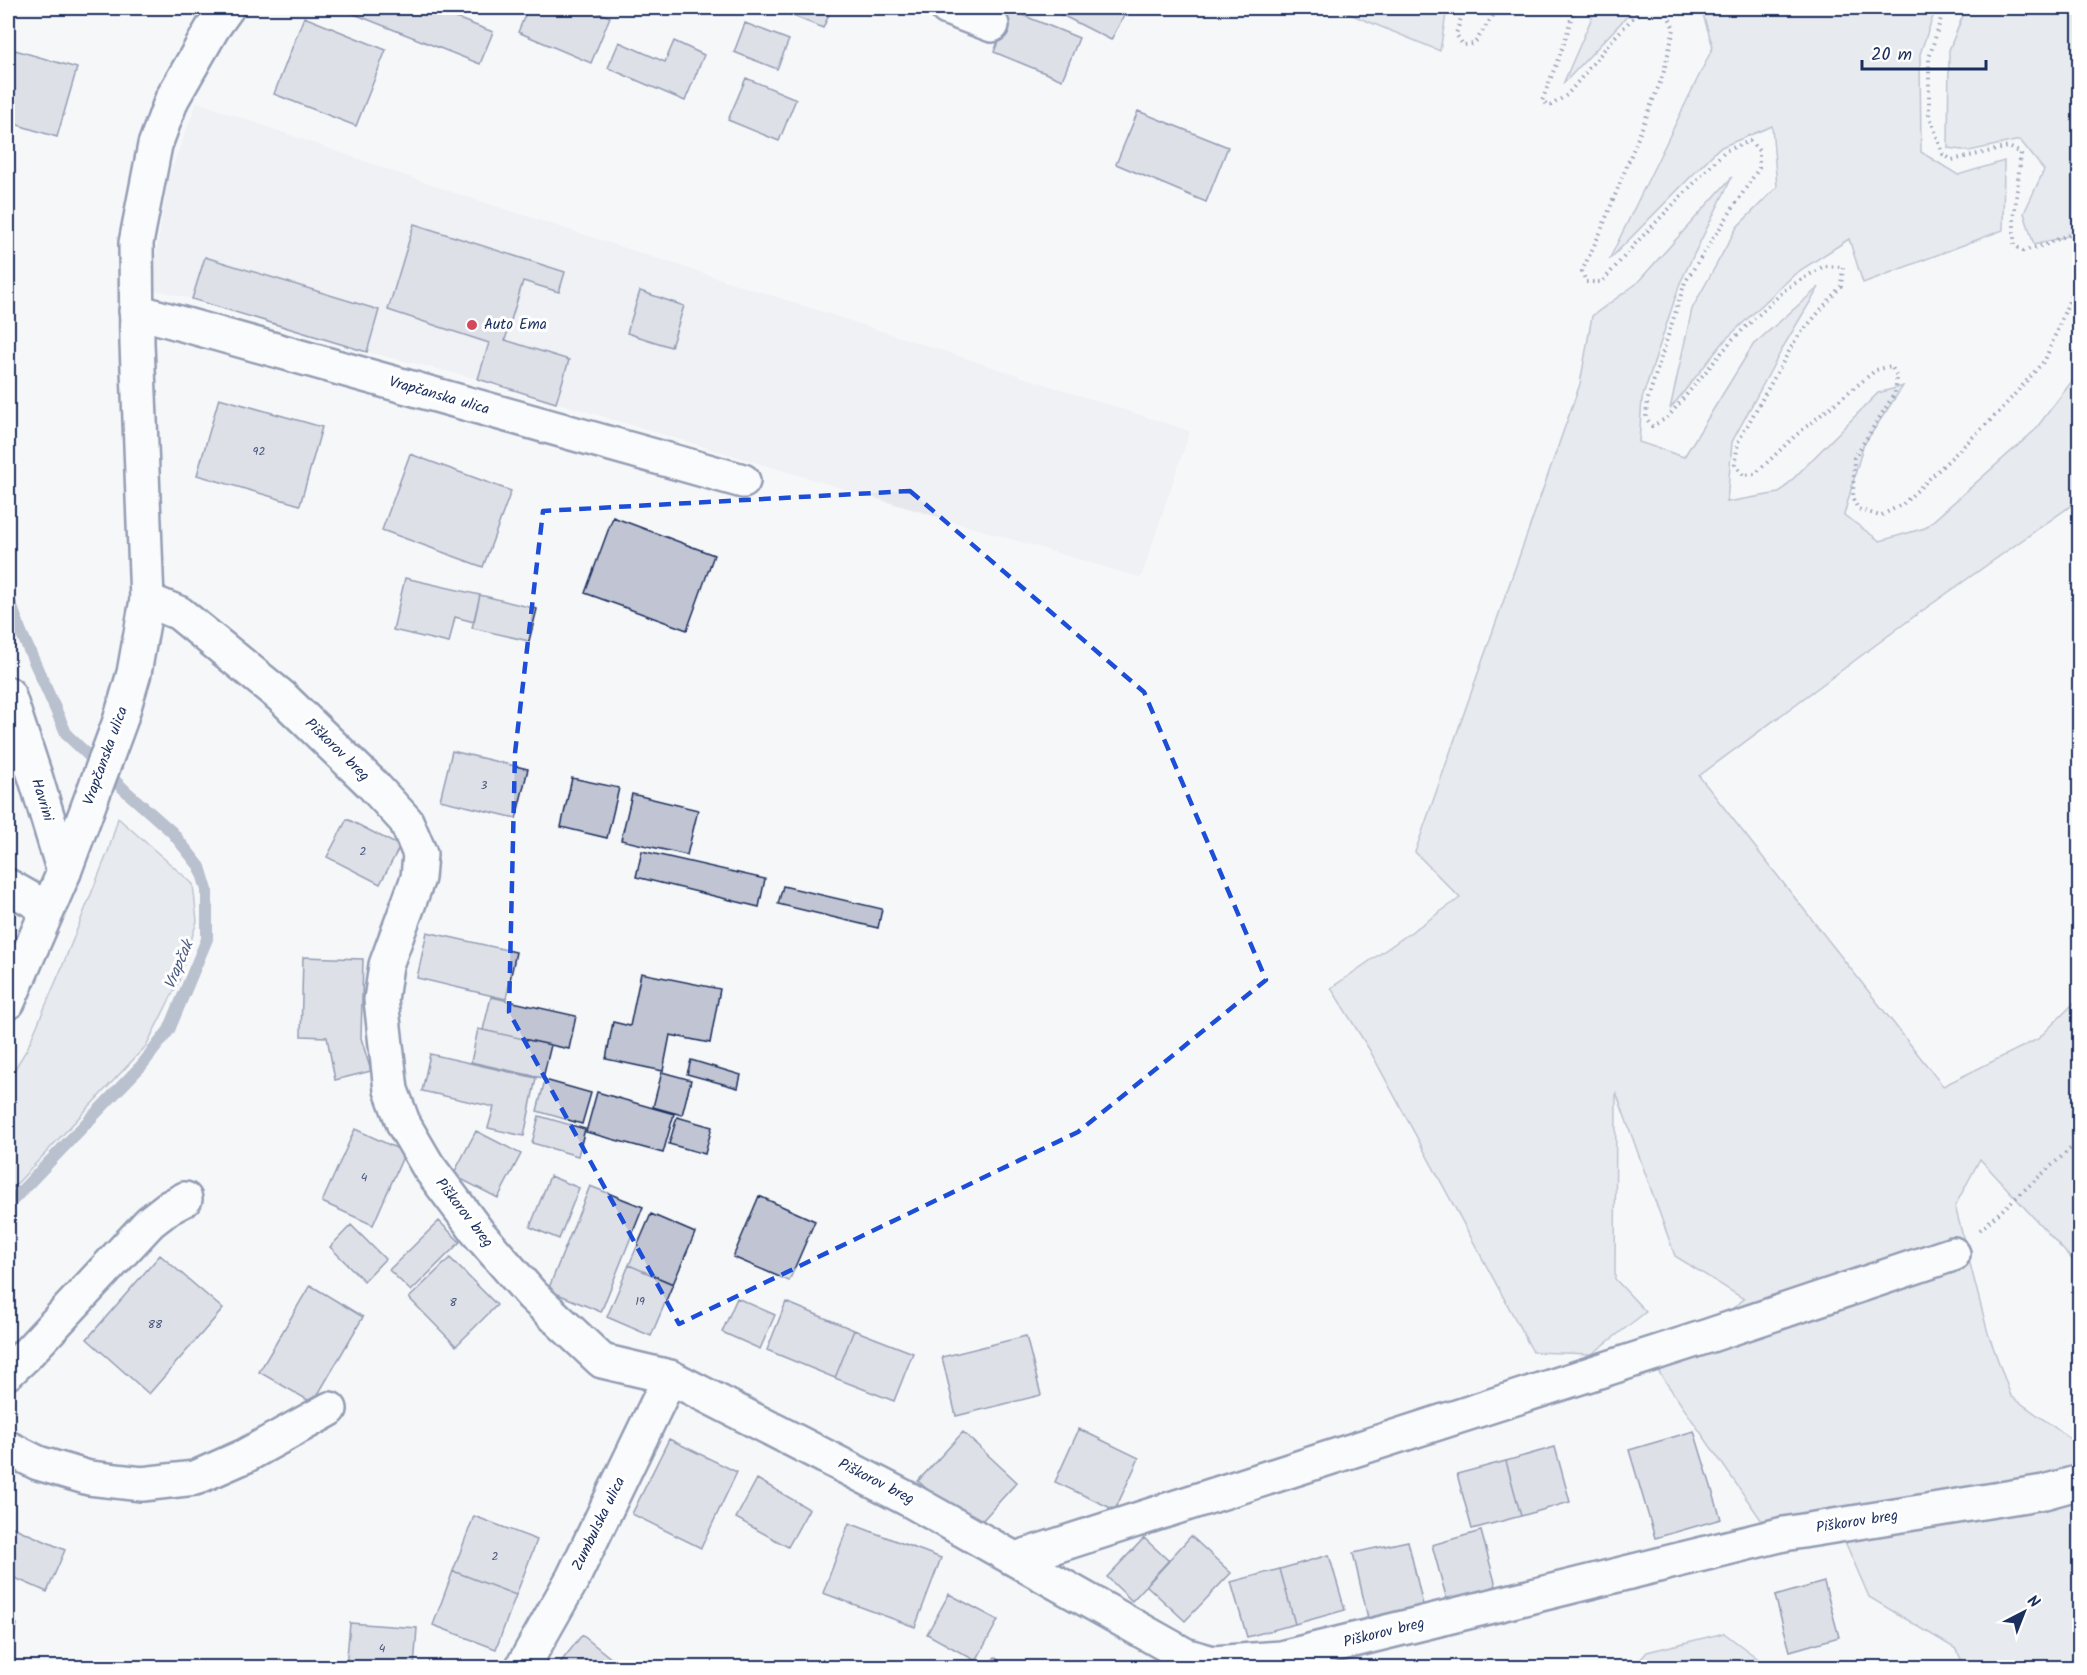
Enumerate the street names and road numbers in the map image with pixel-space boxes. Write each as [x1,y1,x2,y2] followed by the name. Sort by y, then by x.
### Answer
[386,370,492,422] street label: Vrapčanska ulica
[77,703,135,809] street label: Vrapčanska ulica
[299,713,375,787] street label: Piškorov breg
[24,776,60,826] street label: Havrini
[429,1173,499,1253] street label: Piškorov breg
[834,1453,918,1511] street label: Piškorov breg
[566,1473,632,1575] street label: Zumbulska ulica
[1814,1504,1900,1540] street label: Piškorov breg
[1341,1611,1427,1655] street label: Piškorov breg

